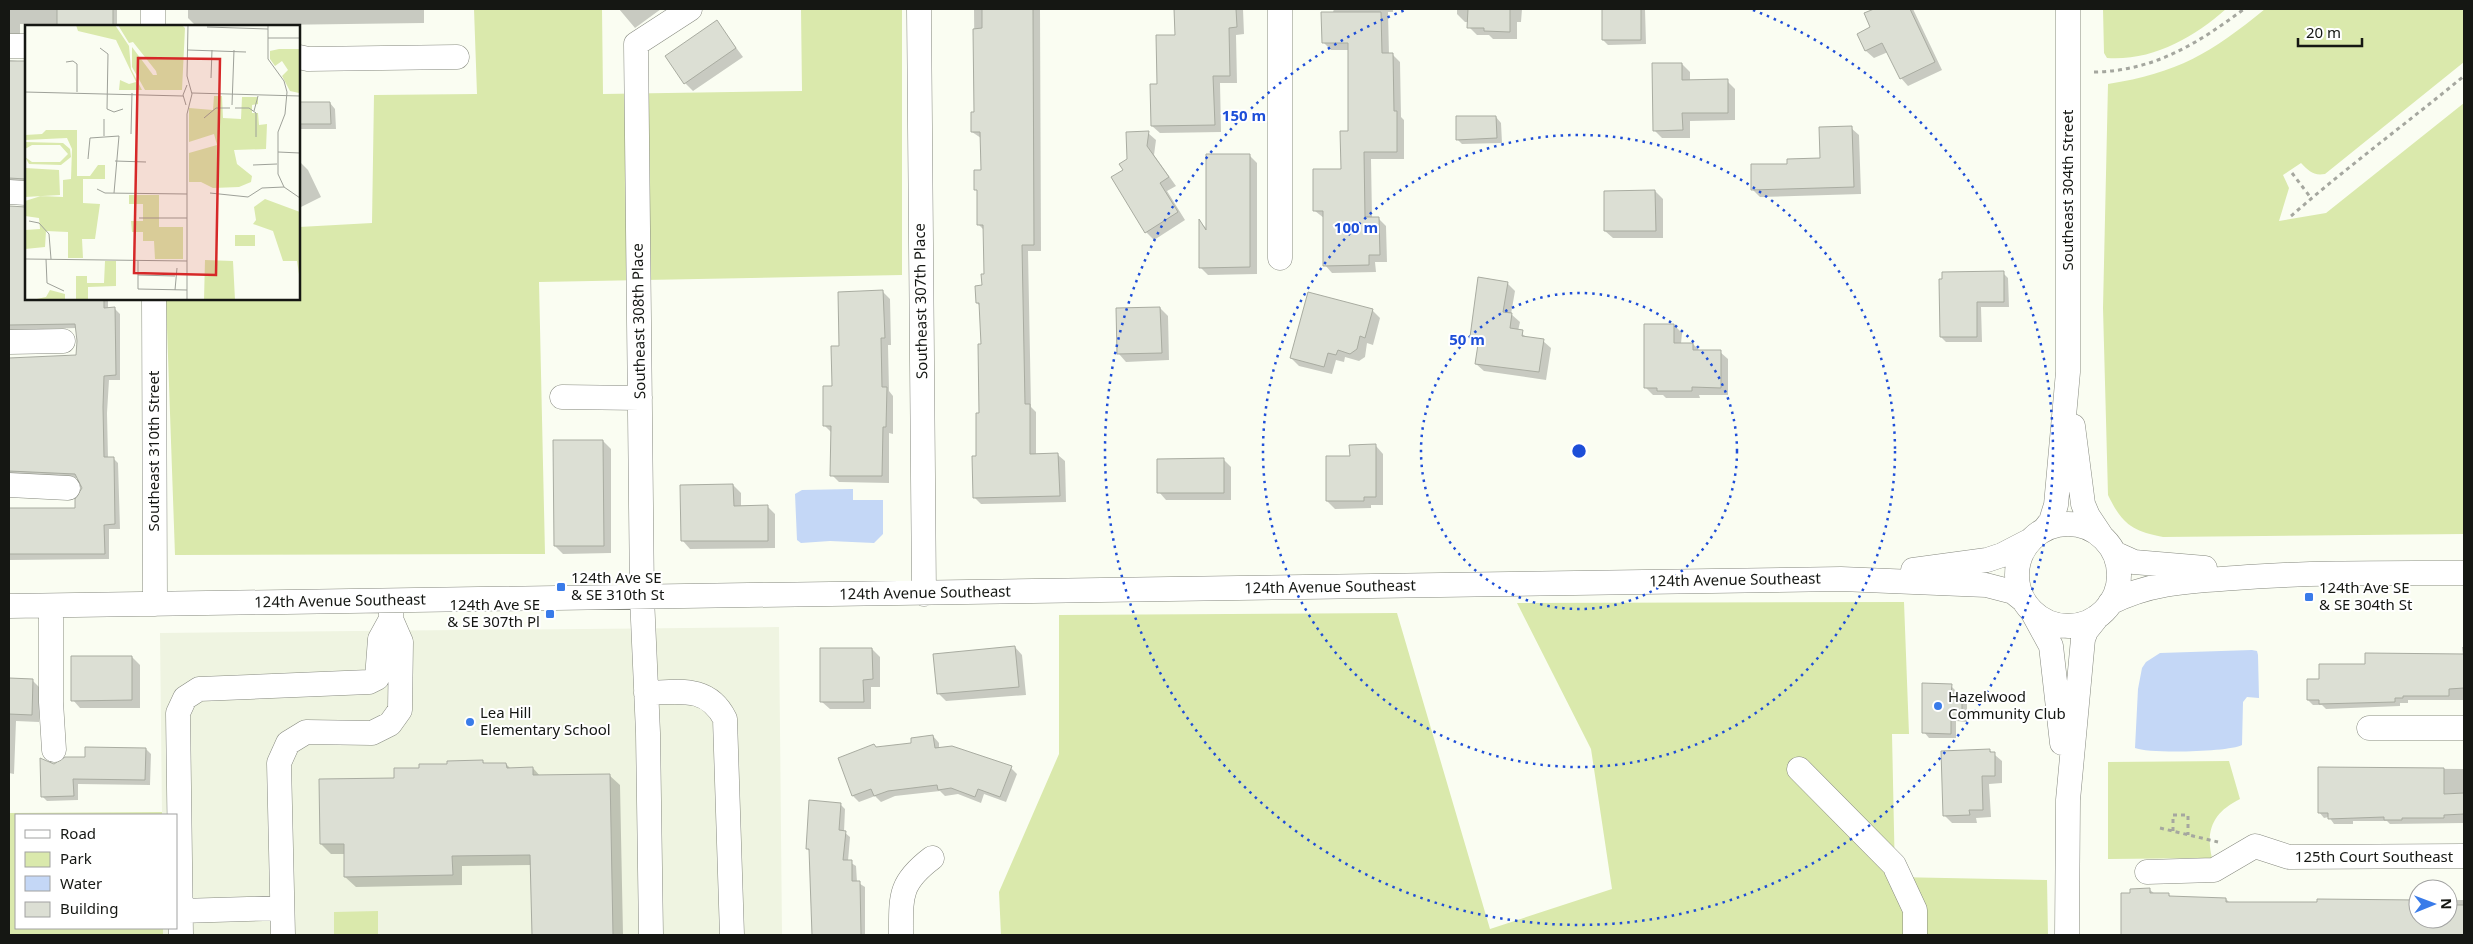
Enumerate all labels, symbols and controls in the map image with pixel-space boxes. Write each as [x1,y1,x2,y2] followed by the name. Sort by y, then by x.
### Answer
[2298,15,2362,47] scale bar
[2306,22,2341,42] text: 20 m
[25,25,300,300] inset map
[1222,105,1266,125] text: 150 m
[2057,109,2077,270] street label: Southeast 304th Street
[1334,217,1378,237] text: 100 m
[909,223,931,379] street label: Southeast 307th Place
[627,243,649,399] street label: Southeast 308th Place
[1449,329,1485,349] text: 50 m
[143,370,163,531] street label: Southeast 310th Street
[1570,442,1588,460] centre of rings
[571,567,665,604] place label: 124th Ave SE & SE 310th St
[1649,567,1822,590] street label: 124th Avenue Southeast
[1244,574,1417,597] street label: 124th Avenue Southeast
[2319,577,2413,614] place label: 124th Ave SE & SE 304th St
[839,580,1012,603] street label: 124th Avenue Southeast
[555,581,567,593] marker: 124th Ave SE & SE 310th St
[254,588,427,611] street label: 124th Avenue Southeast
[2303,591,2315,603] marker: 124th Ave SE & SE 304th St
[447,594,540,631] place label: 124th Ave SE & SE 307th Pl
[544,608,556,620] marker: 124th Ave SE & SE 307th Pl
[1948,686,2066,723] place label: Hazelwood Community Club
[1932,700,1944,712] marker: Hazelwood Community Club
[480,702,611,739] place label: Lea Hill Elementary School
[464,716,476,728] marker: Lea Hill Elementary School
[15,814,178,929] legend
[60,823,96,843] text: Road
[2295,846,2454,866] street label: 125th Court Southeast
[60,848,92,868] text: Park
[60,873,102,893] text: Water
[2408,879,2458,929] north arrow
[60,898,118,918] text: Building
[2437,898,2456,910] text: N

